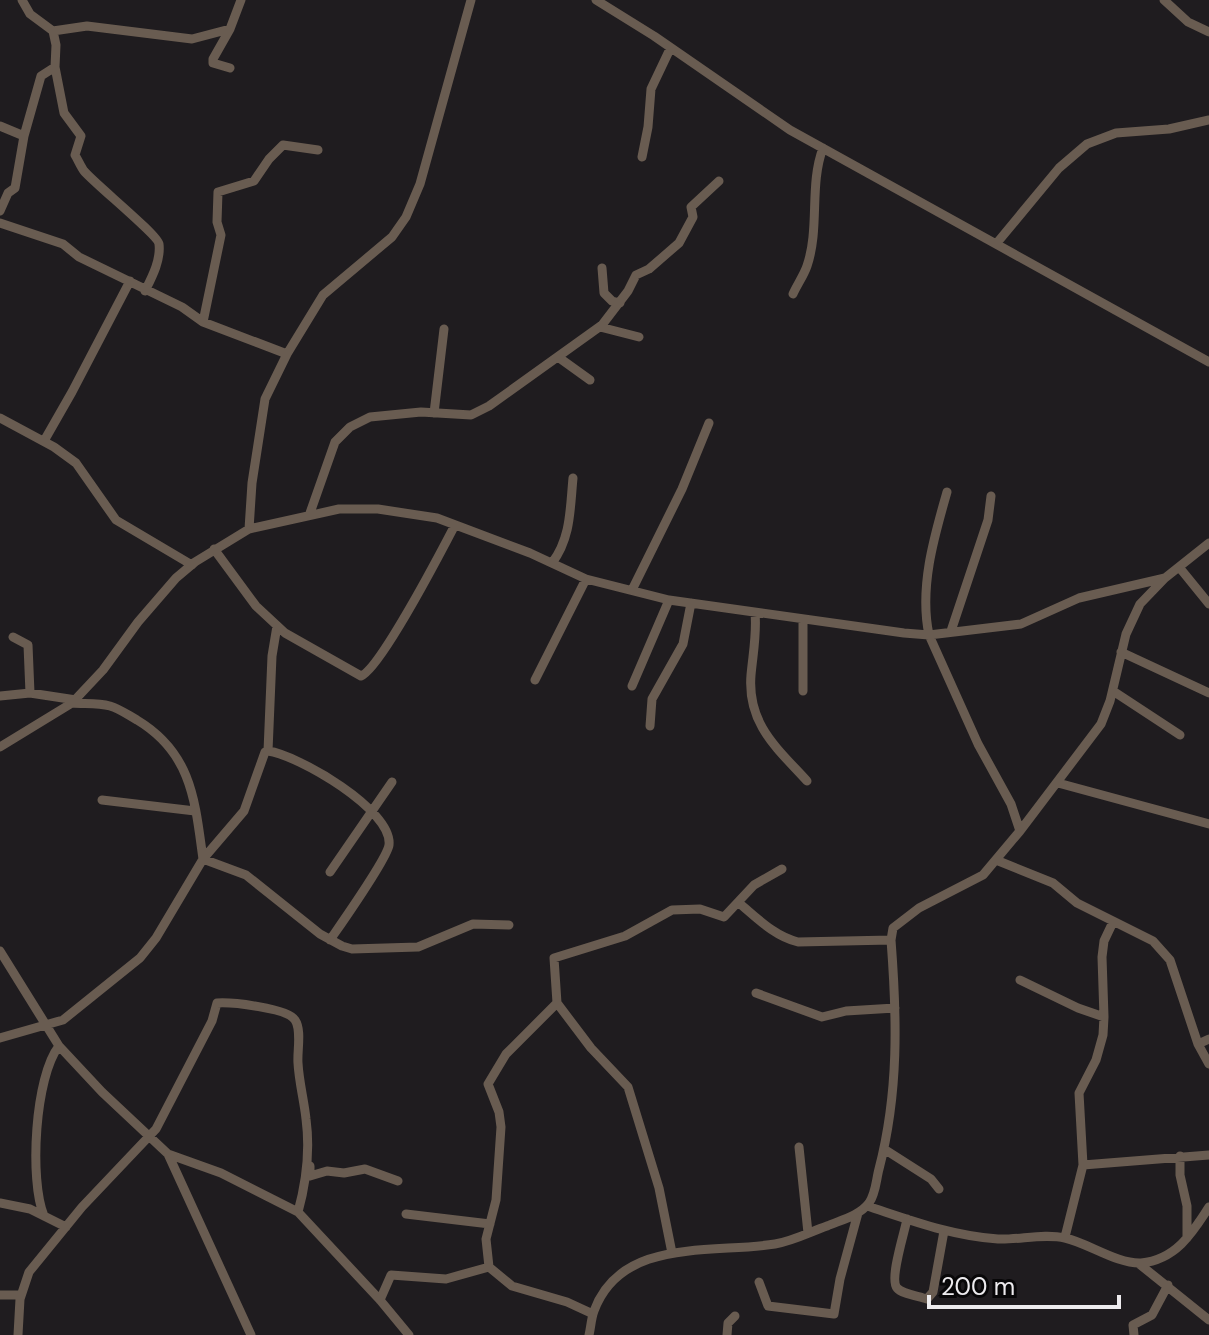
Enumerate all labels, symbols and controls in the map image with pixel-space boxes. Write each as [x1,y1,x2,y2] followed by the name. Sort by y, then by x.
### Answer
[929,1259,1119,1309] scale bar
[941,1271,1015,1302] text: 200 m

